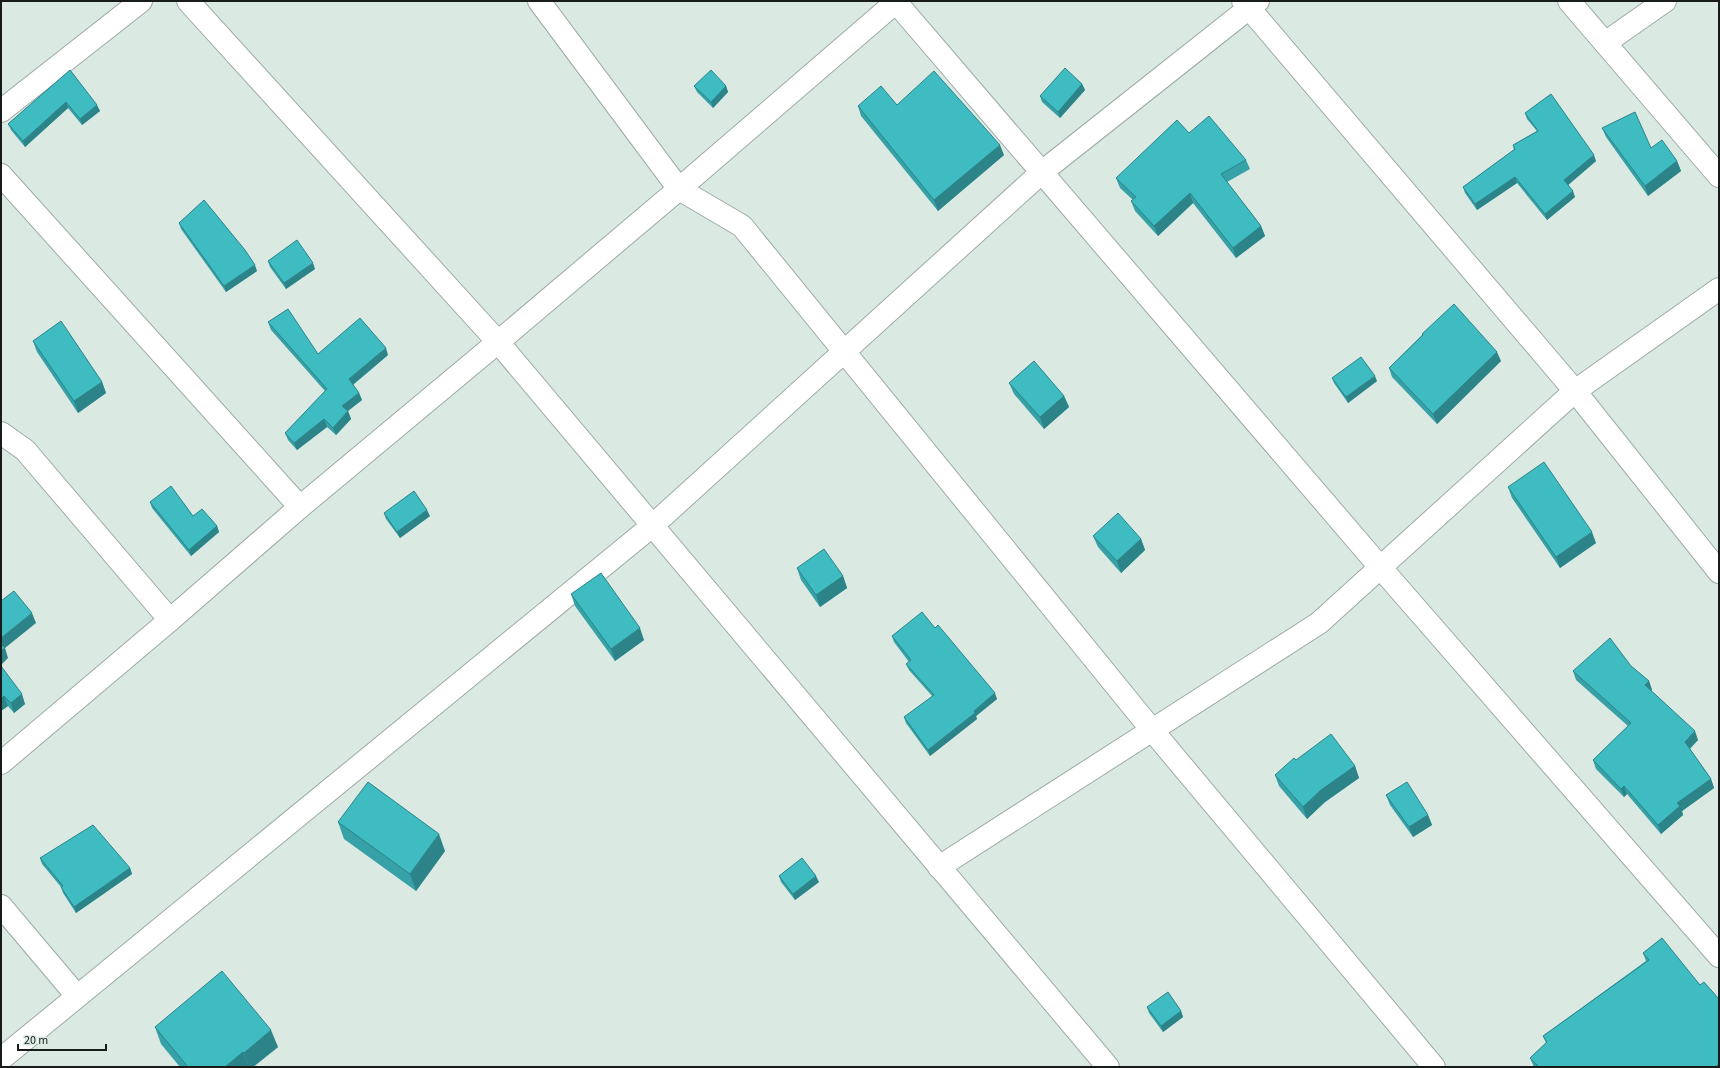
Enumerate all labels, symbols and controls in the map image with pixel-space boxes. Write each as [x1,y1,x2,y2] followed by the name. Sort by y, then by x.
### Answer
[18,1026,106,1052] scale bar
[24,1032,48,1049] text: 20 m

